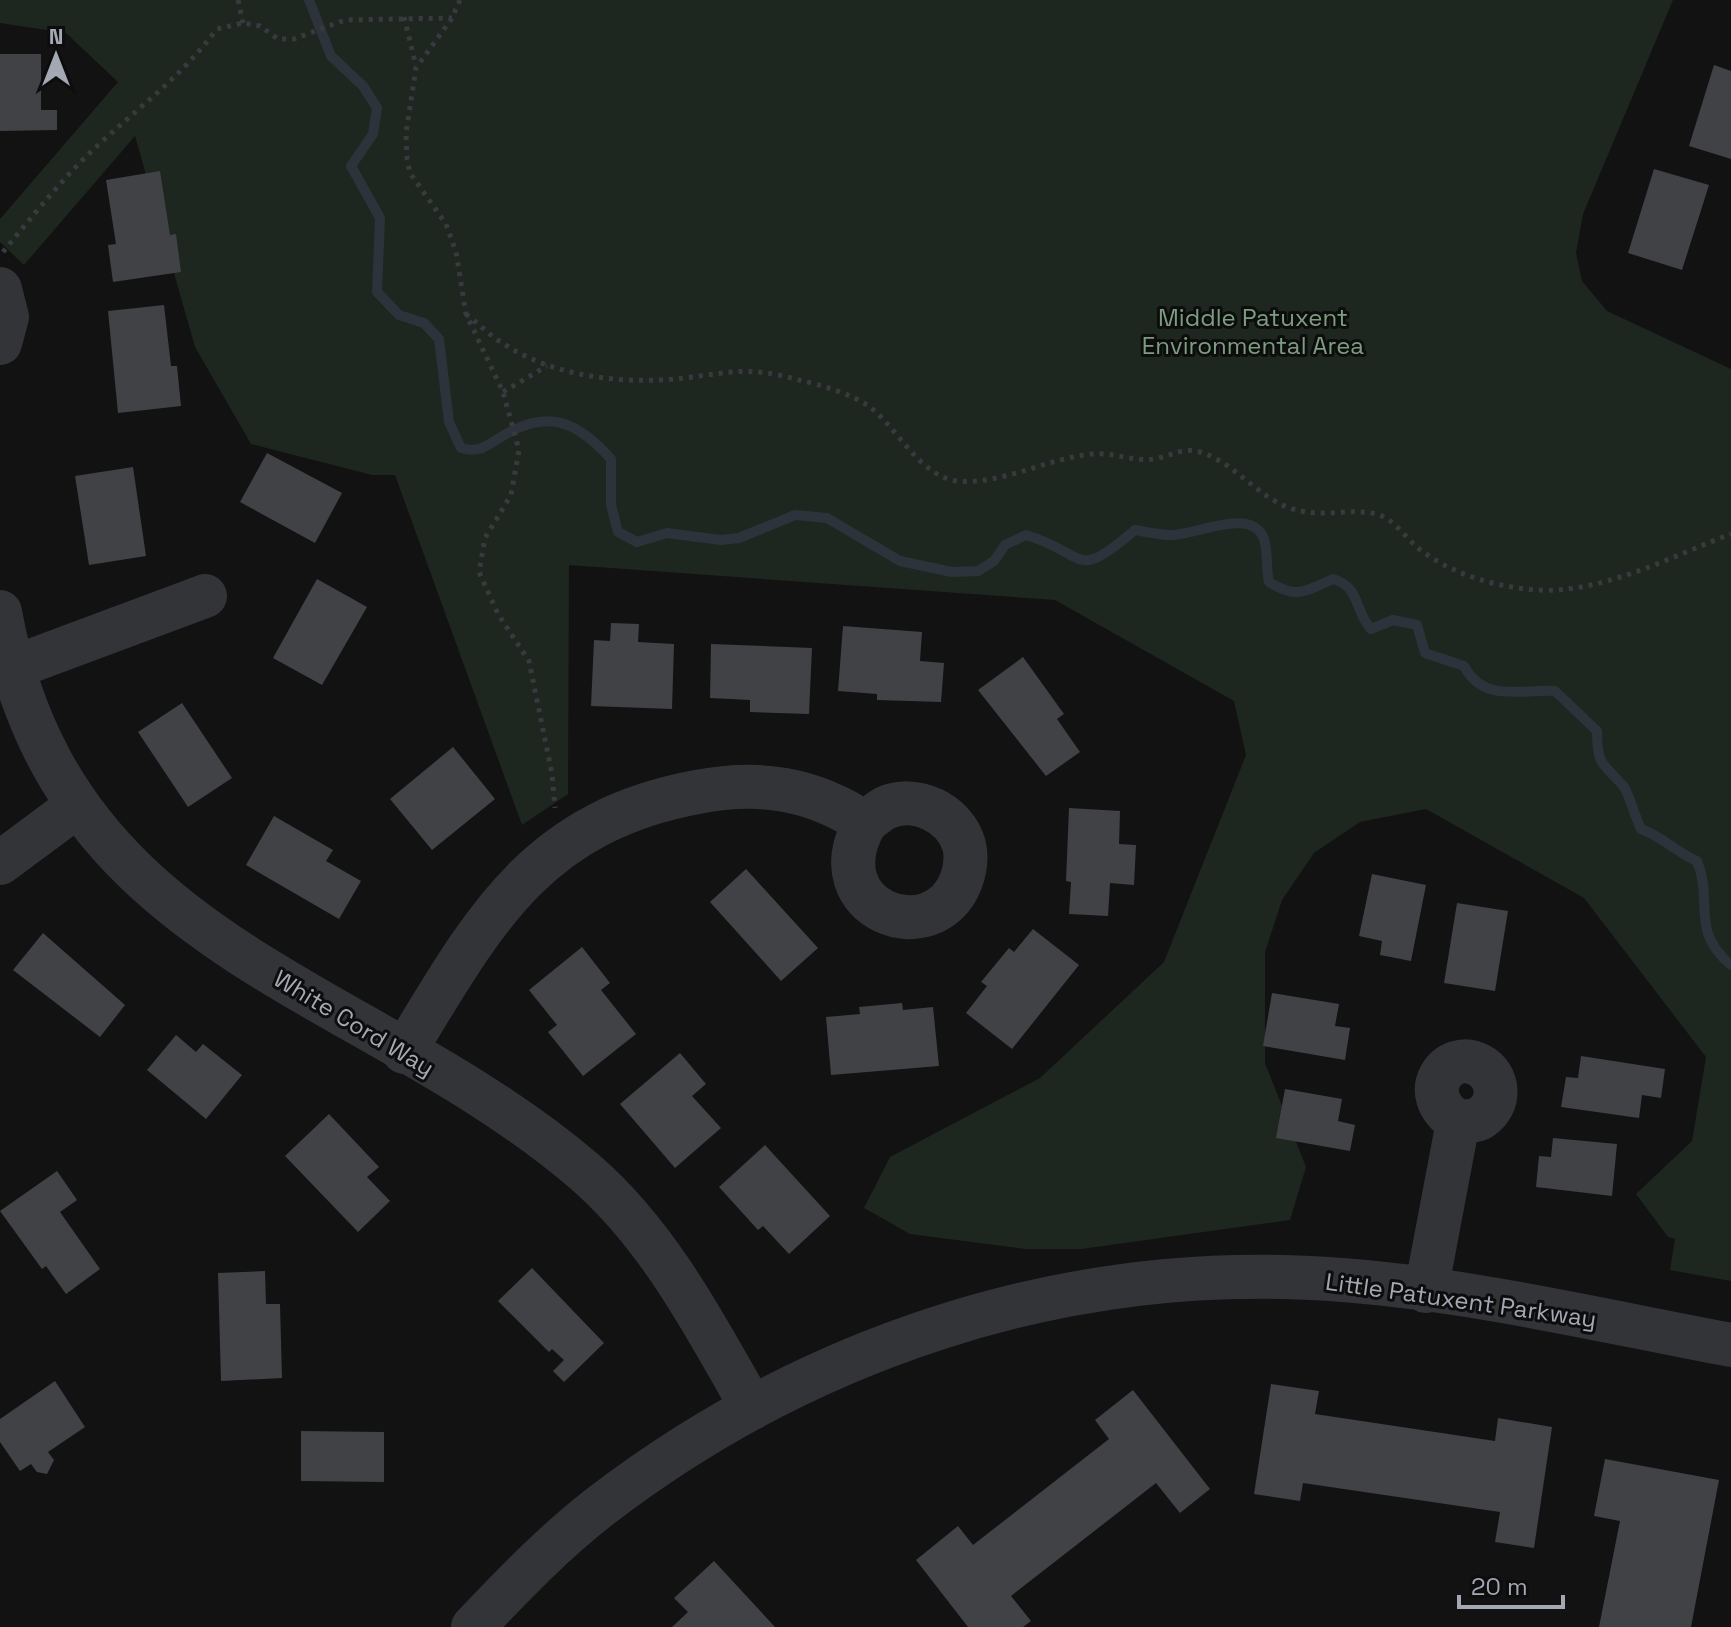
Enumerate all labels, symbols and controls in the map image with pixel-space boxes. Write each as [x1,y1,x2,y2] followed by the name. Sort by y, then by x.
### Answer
[16,16,96,96] north arrow
[49,22,63,50] text: N
[1142,302,1364,361] park label: Middle Patuxent Environmental Area
[268,963,440,1083] street label: White Cord Way
[1324,1266,1598,1334] street label: Little Patuxent Parkway
[1459,1559,1563,1609] scale bar
[1471,1571,1528,1602] text: 20 m

